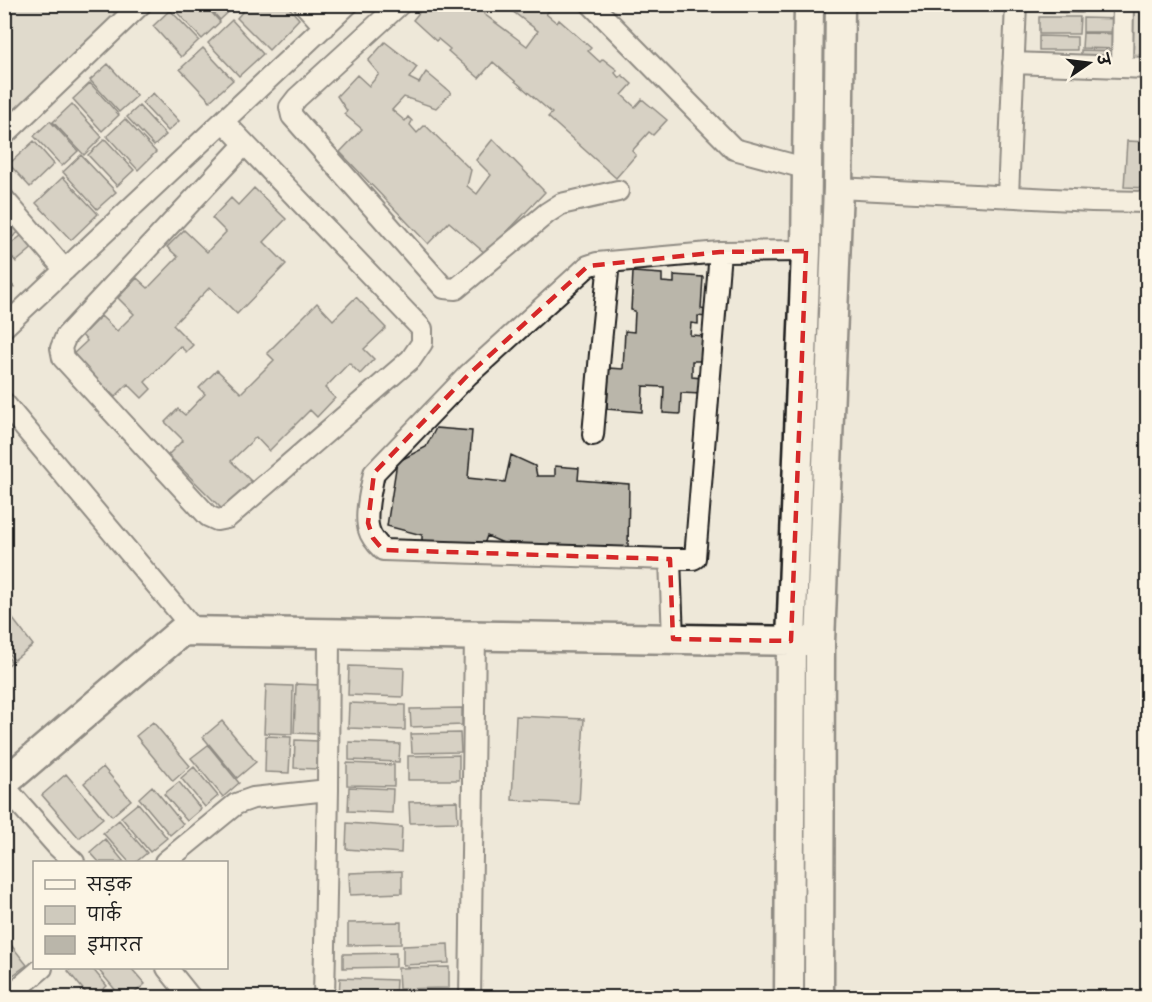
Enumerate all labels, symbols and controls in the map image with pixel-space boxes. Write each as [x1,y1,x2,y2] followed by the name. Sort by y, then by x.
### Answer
[1059,33,1119,93] north arrow
[1092,50,1116,68] text: उ
[33,861,228,969] legend
[86,872,132,896] text: सड़क
[86,901,122,926] text: पार्क
[87,932,143,956] text: इमारत

